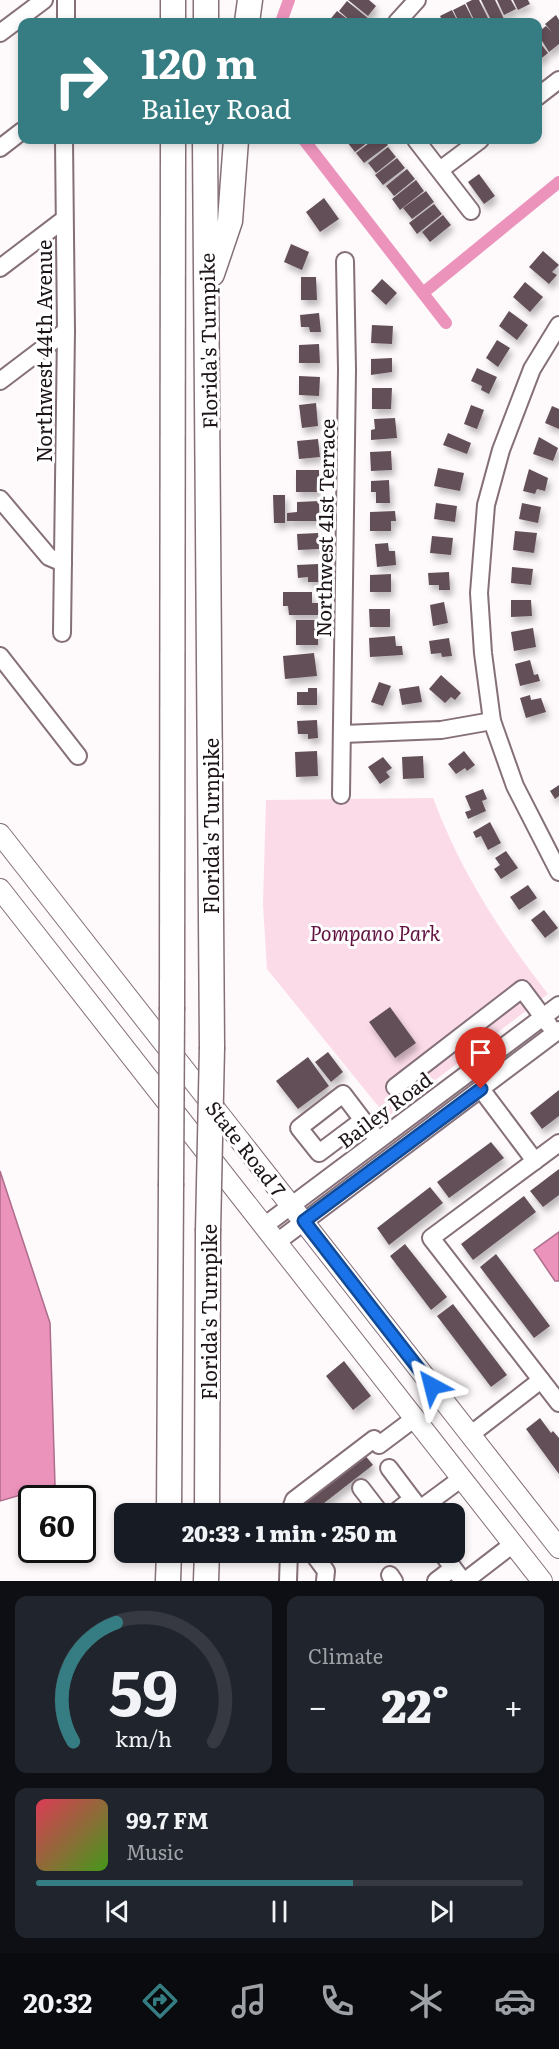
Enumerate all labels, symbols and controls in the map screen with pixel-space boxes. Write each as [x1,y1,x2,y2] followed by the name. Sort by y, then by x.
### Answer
[141,30,257,92] text: 120 m
[42,42,120,120] icon: right
[141,87,291,127] text: Bailey Road
[28,240,58,462] street label: Northwest 44th Avenue
[190,253,224,429] street label: Florida's Turnpike
[307,418,341,638] street label: Northwest 41st Terrace
[195,738,225,914] street label: Florida's Turnpike
[309,917,441,947] park label: Pompano Park
[455,1027,506,1089] pin
[464,1036,497,1069] icon: arrive
[331,1064,437,1154] street label: Bailey Road
[200,1094,294,1202] street label: State Road 7
[193,1224,223,1400] street label: Florida's Turnpike
[400,1354,464,1418] position arrow
[18,1485,96,1563] speed limit sign: 60
[182,1516,397,1549] text: 20:33 · 1 min · 250 m
[308,1640,383,1670] text: Climate
[109,1643,178,1735] text: 59
[382,1670,449,1737] text: 22°
[308,1680,327,1729] text: −
[504,1680,523,1729] text: +
[115,1722,172,1754] text: km/h
[126,1803,209,1836] text: 99.7 FM
[126,1836,183,1866] text: Music
[101,1895,134,1928] icon: previous
[263,1895,296,1928] icon: pause
[425,1895,458,1928] icon: next
[139,1980,181,2022] icon: directions
[228,1980,270,2022] icon: music
[316,1980,358,2022] icon: phone
[405,1980,447,2022] icon: climate
[494,1980,536,2022] icon: car
[23,1981,92,2021] text: 20:32

